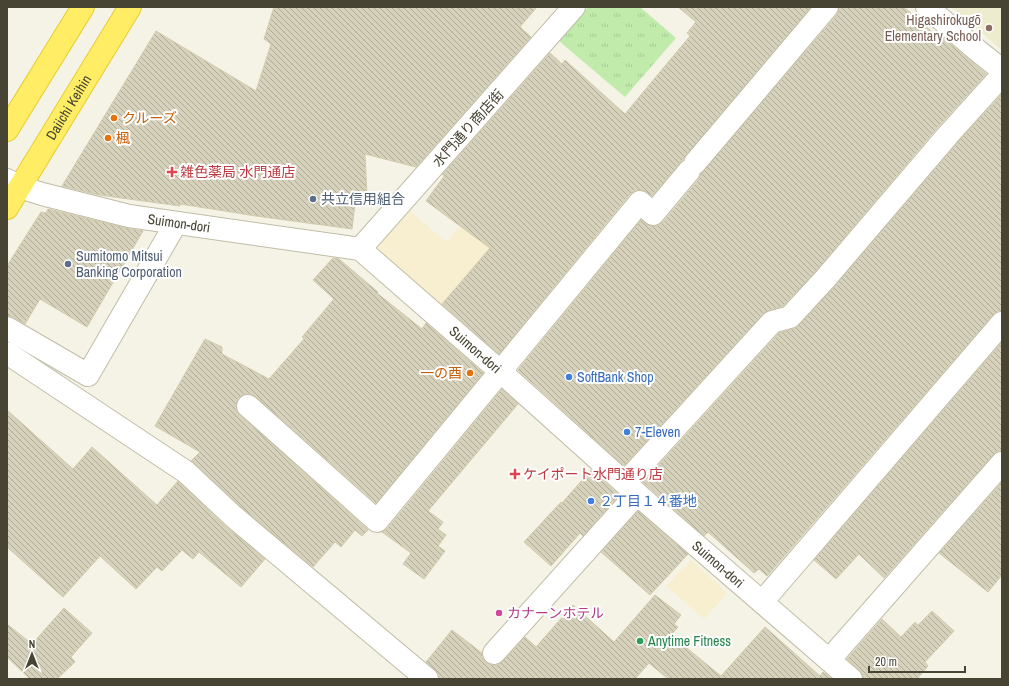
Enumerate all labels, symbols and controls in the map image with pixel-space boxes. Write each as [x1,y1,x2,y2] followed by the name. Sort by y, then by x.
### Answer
[885,11,981,45] place label: Higashirokugō Elementary School
[984,23,994,33] marker: Higashirokugō Elementary School
[42,72,95,143] street label: Daiichi Keihin
[429,86,507,170] street label: 水門通り商店街
[122,109,177,127] place label: クルーズ
[109,113,119,123] marker: クルーズ
[116,129,130,147] place label: 楓
[103,133,113,143] marker: 楓
[180,163,295,181] place label: 雑色薬局 水門通店
[167,167,177,177] marker: 雑色薬局 水門通店
[321,190,405,208] place label: 共立信用組合
[308,194,318,204] marker: 共立信用組合
[146,210,211,237] street label: Suimon-dori
[76,247,182,281] place label: Sumitomo Mitsui Banking Corporation
[63,259,73,269] marker: Sumitomo Mitsui Banking Corporation
[446,322,505,377] street label: Suimon-dori
[420,364,462,382] place label: 一の酉
[465,368,475,378] marker: 一の酉
[577,368,654,386] place label: SoftBank Shop
[564,372,574,382] marker: SoftBank Shop
[635,423,680,441] place label: 7-Eleven
[622,427,632,437] marker: 7-Eleven
[523,465,663,483] place label: ケイポート水門通り店
[510,469,520,479] marker: ケイポート水門通り店
[599,492,697,510] place label: ２丁目１４番地
[586,496,596,506] marker: ２丁目１４番地
[688,537,748,592] street label: Suimon-dori
[507,604,604,622] place label: カナーンホテル
[494,608,504,618] marker: カナーンホテル
[647,632,731,650] place label: Anytime Fitness
[12,634,52,674] north arrow
[635,636,645,646] marker: Anytime Fitness
[29,637,35,651] text: N
[869,648,965,674] scale bar
[875,654,897,670] text: 20 m

